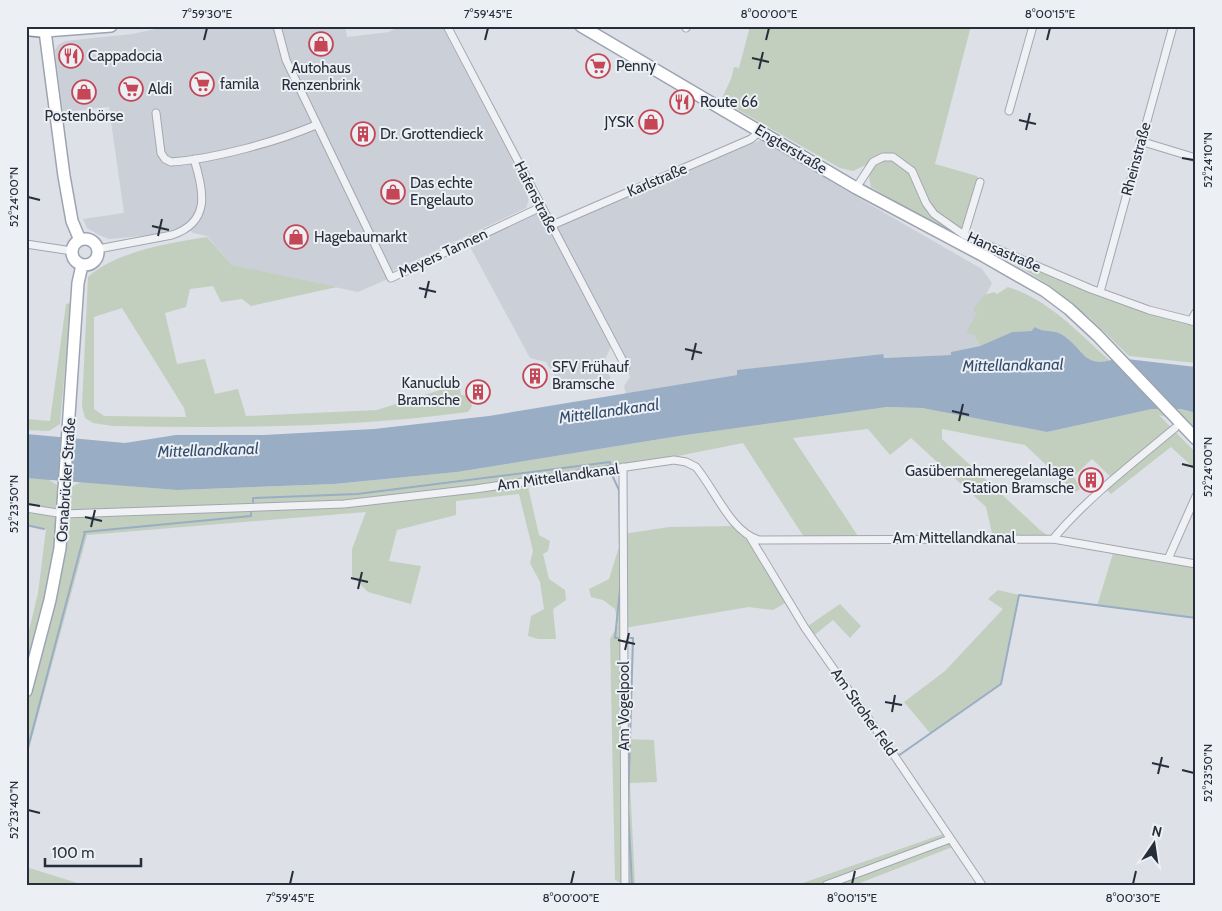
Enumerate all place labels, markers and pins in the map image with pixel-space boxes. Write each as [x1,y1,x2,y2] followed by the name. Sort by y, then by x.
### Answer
[308,31,334,57] shop icon: Autohaus Renzenbrink
[58,43,84,69] restaurant icon: Cappadocia
[88,47,163,65] place label: Cappadocia
[585,53,611,79] supermarket icon: Penny
[616,57,657,75] place label: Penny
[281,59,361,94] place label: Autohaus Renzenbrink
[189,71,215,97] supermarket icon: famila
[220,75,260,93] place label: famila
[118,76,144,102] supermarket icon: Aldi
[71,79,97,105] shop icon: Postenbörse
[148,80,172,98] place label: Aldi
[669,89,695,115] restaurant icon: Route 66
[700,93,758,111] place label: Route 66
[44,107,124,125] place label: Postenbörse
[638,109,664,135] shop icon: JYSK
[603,113,634,131] place label: JYSK
[350,121,376,147] building icon: Dr. Grottendieck
[380,125,483,143] place label: Dr. Grottendieck
[410,174,474,209] place label: Das echte Engelauto
[380,179,406,205] shop icon: Das echte Engelauto
[283,224,309,250] shop icon: Hagebaumarkt
[314,228,407,246] place label: Hagebaumarkt
[552,358,629,393] place label: SFV Frühauf Bramsche
[522,363,548,389] building icon: SFV Frühauf Bramsche
[397,374,460,409] place label: Kanuclub Bramsche
[465,379,491,405] building icon: Kanuclub Bramsche
[905,462,1074,497] place label: Gasübernahmeregelanlage Station Bramsche
[1078,467,1104,493] building icon: Gasübernahmeregelanlage Station Bramsche

